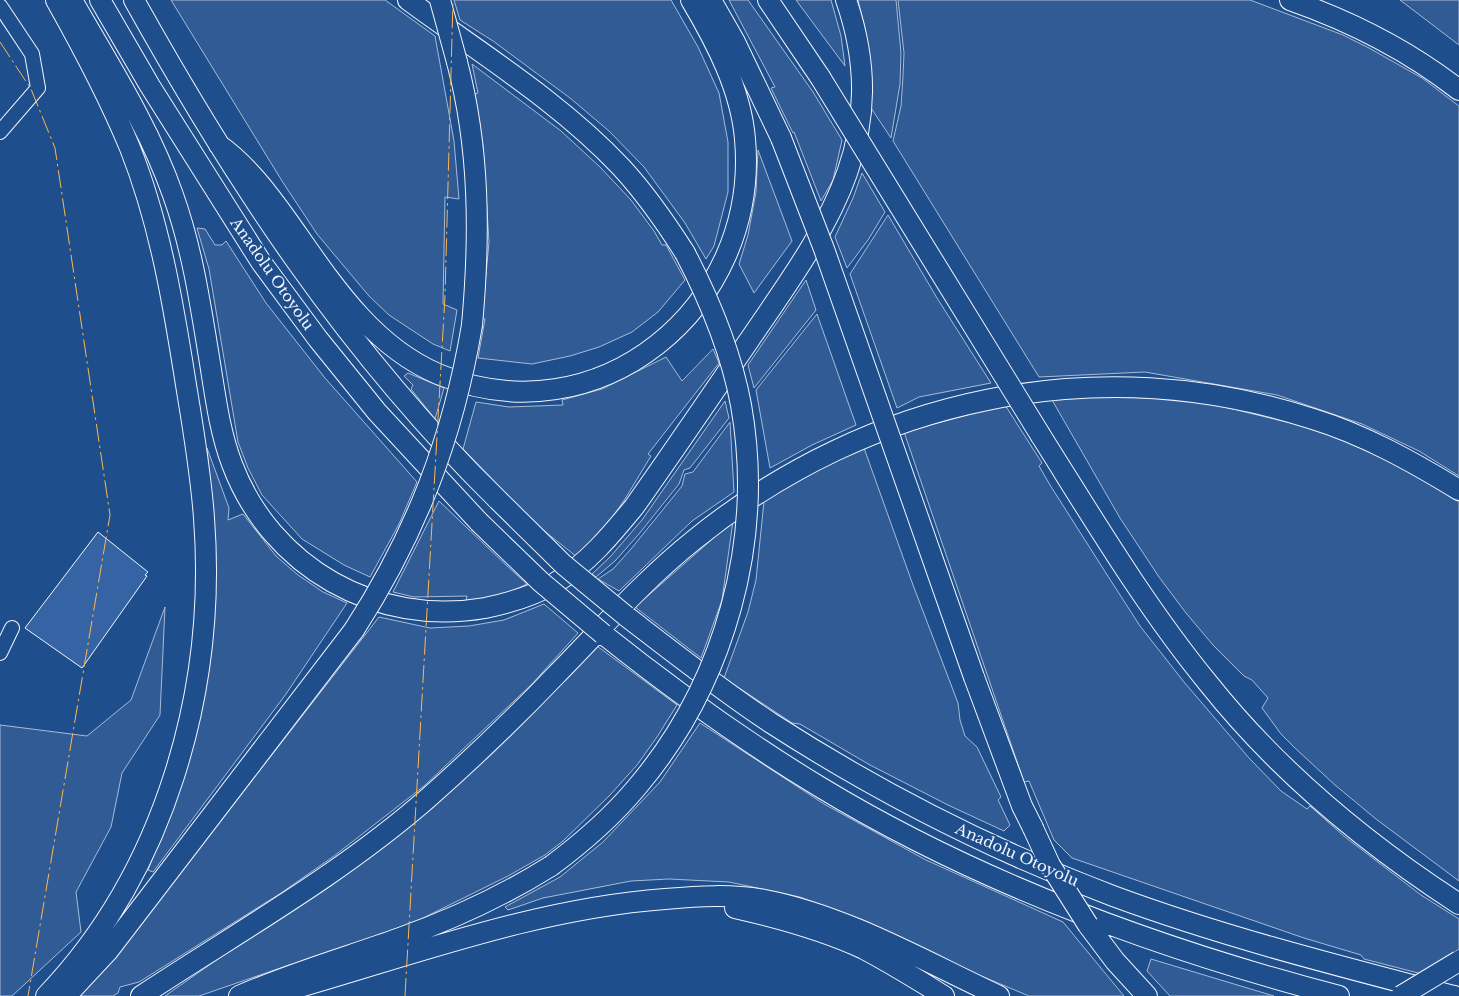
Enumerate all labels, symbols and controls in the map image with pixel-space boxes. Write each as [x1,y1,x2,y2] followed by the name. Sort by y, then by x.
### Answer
[226,213,318,334] street label: Anadolu Otoyolu
[952,818,1082,890] street label: Anadolu Otoyolu

